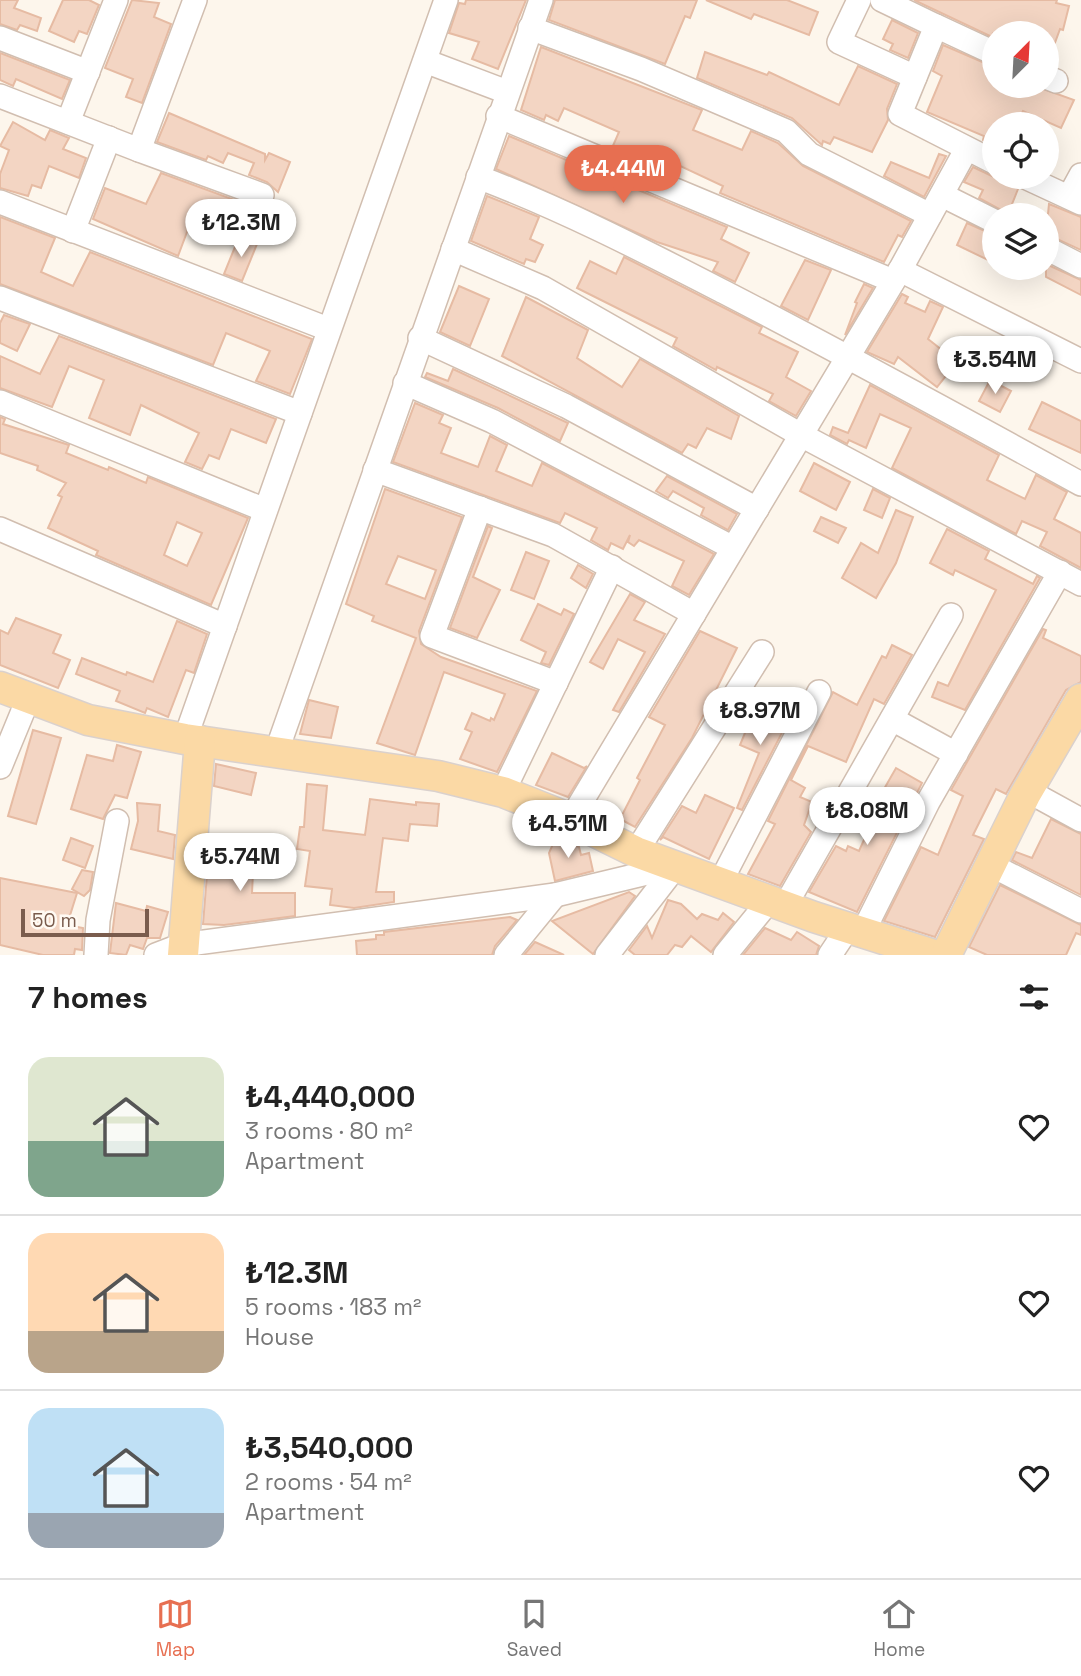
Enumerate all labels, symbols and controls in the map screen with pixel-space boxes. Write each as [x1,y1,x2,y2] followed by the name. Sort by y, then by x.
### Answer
[982,21,1059,98] north arrow
[982,21,1059,280] map controls
[982,112,1059,189] button: locate
[566,146,680,205] pin: ₺4.44M
[580,153,666,183] text: ₺4.44M
[184,200,298,259] pin: ₺12.3M
[982,203,1059,280] button: layers
[201,207,281,237] text: ₺12.3M
[938,336,1052,396] pin: ₺3.54M
[953,344,1037,374] text: ₺3.54M
[703,688,817,747] pin: ₺8.97M
[719,695,801,725] text: ₺8.97M
[810,788,924,847] pin: ₺8.08M
[825,795,909,825] text: ₺8.08M
[511,800,625,860] pin: ₺4.51M
[528,808,608,838] text: ₺4.51M
[183,834,297,893] pin: ₺5.74M
[200,841,280,871] text: ₺5.74M
[21,906,149,938] scale bar
[32,908,77,933] text: 50 m
[28,978,148,1017] text: 7 homes
[1015,978,1053,1016] icon: filters
[245,1077,415,1116] text: ₺4,440,000
[84,1085,168,1169] icon: home
[1015,1108,1053,1146] icon: heart
[245,1116,413,1146] text: 3 rooms · 80 m²
[245,1146,365,1176] text: Apartment
[245,1253,349,1292] text: ₺12.3M
[84,1261,168,1345] icon: home
[1015,1284,1053,1322] icon: heart
[245,1292,421,1322] text: 5 rooms · 183 m²
[245,1322,314,1352] text: House
[245,1428,414,1467] text: ₺3,540,000
[84,1436,168,1520] icon: home
[1015,1459,1053,1497] icon: heart
[245,1467,412,1497] text: 2 rooms · 54 m²
[245,1497,365,1527] text: Apartment
[156,1595,195,1662] tab: Map
[507,1595,562,1662] tab: Saved
[873,1595,925,1662] tab: Home

